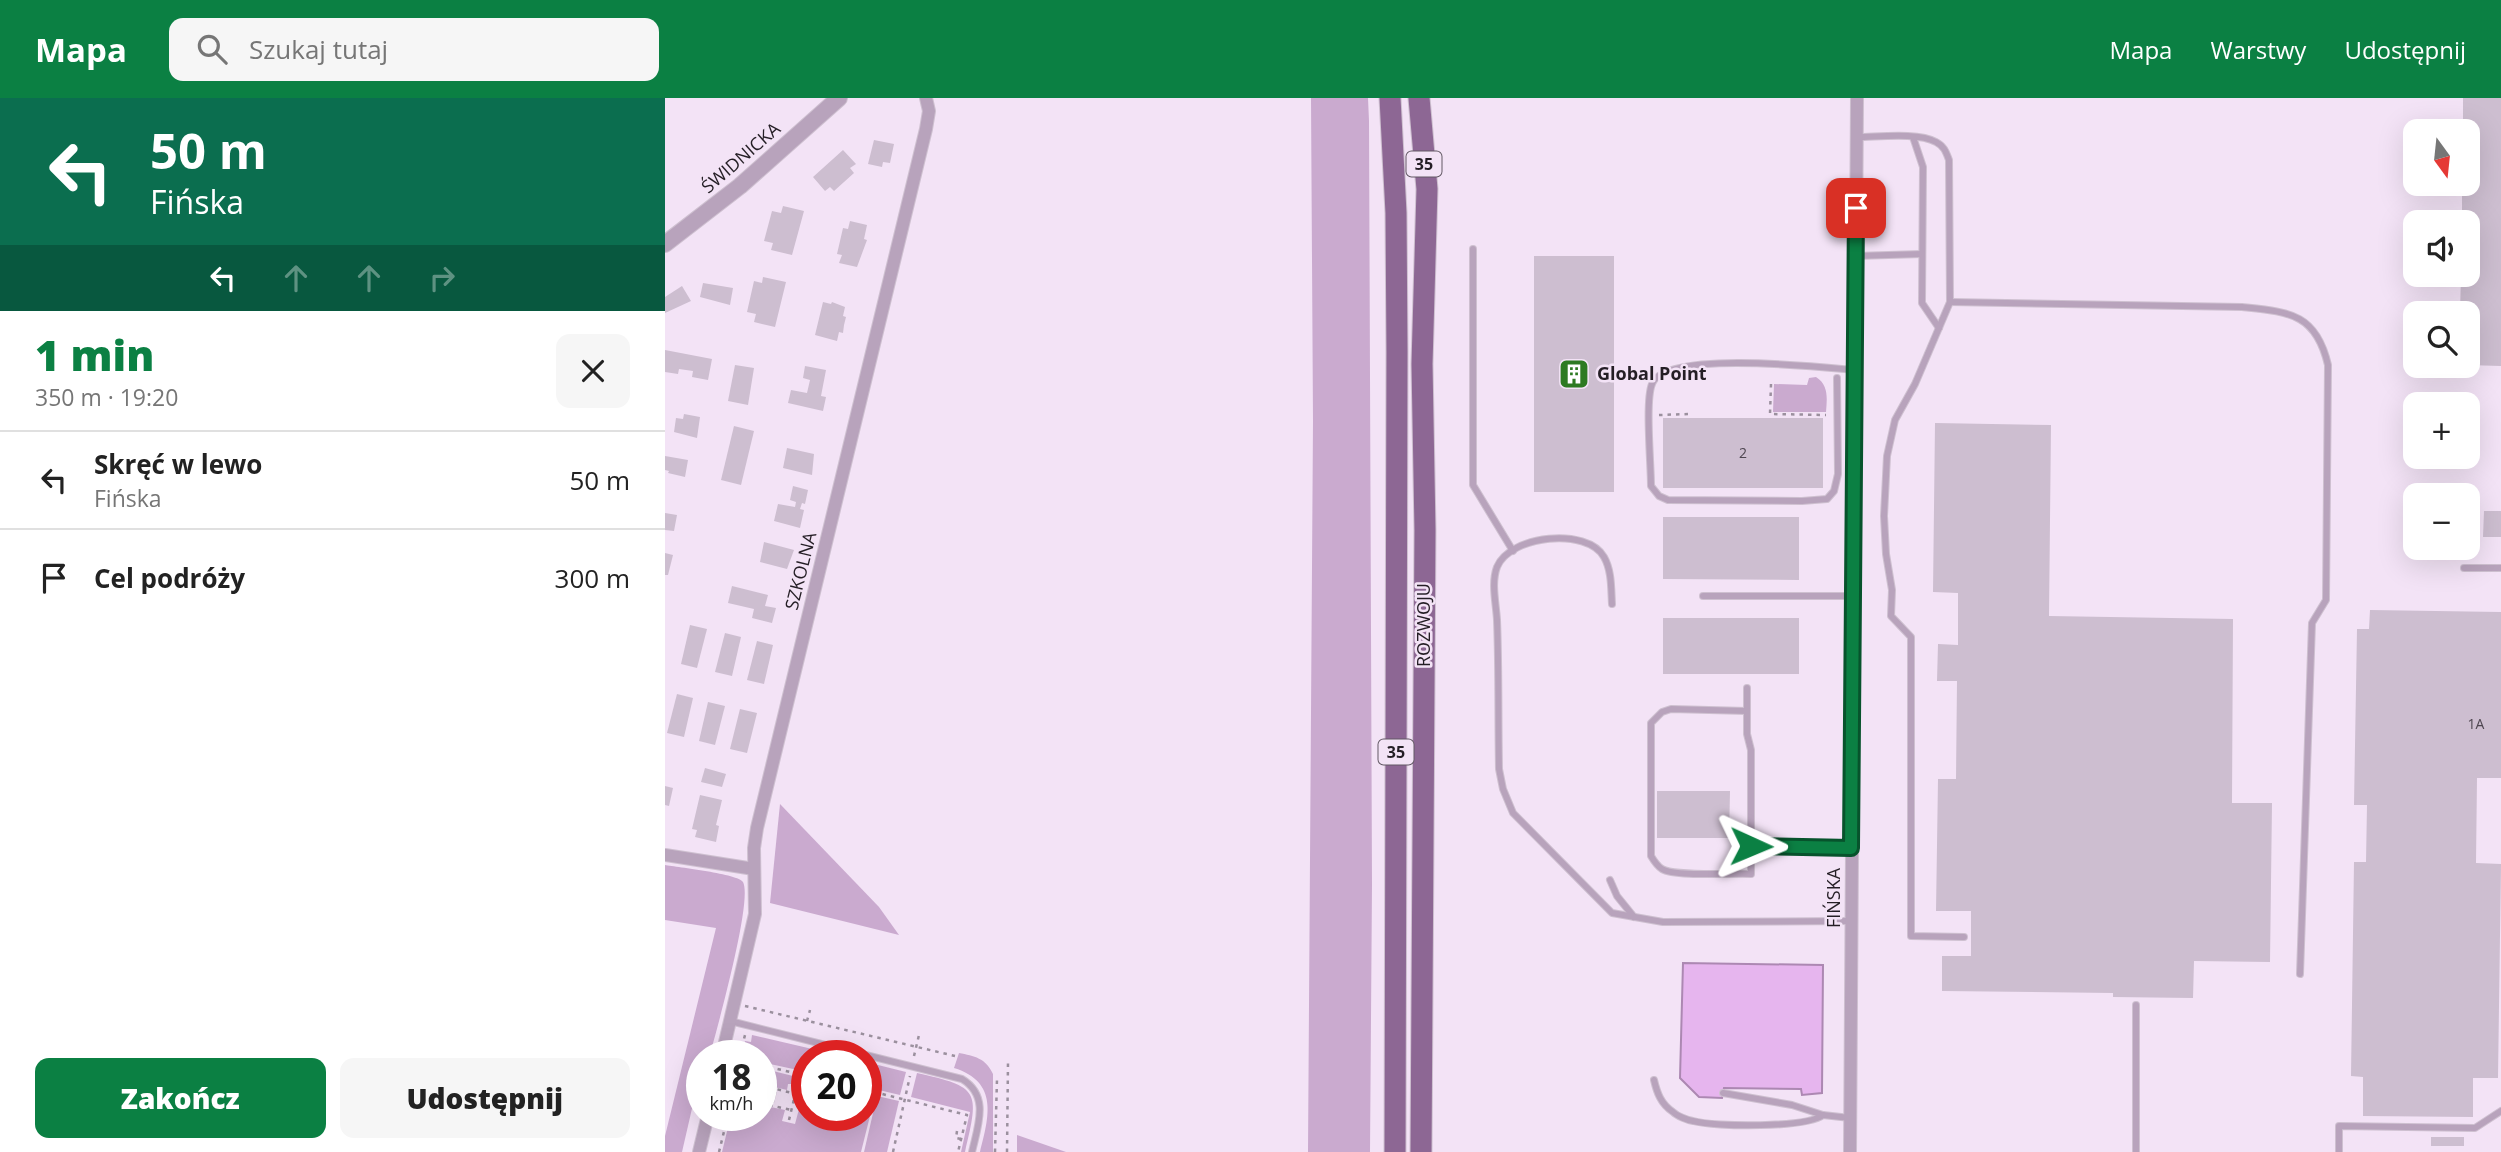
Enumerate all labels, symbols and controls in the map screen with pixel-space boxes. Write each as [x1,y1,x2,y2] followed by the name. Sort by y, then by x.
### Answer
[169,18,659,81] search box
[35,27,127,72] text: Mapa
[193,30,231,68] icon: search
[249,31,388,67] text: Szukaj tutaj
[2110,33,2172,66] text: Mapa
[2210,33,2306,66] text: Warstwy
[2344,33,2466,66] text: Udostępnij
[696,116,785,198] street label: ŚWIDNICKA
[150,117,267,183] text: 50 m
[2403,119,2480,196] north arrow
[2403,119,2480,560] map controls
[35,126,126,217] icon: left
[1407,152,1441,176] road number: 35
[1826,178,1886,238] pin
[150,180,244,223] text: Fińska
[1837,189,1875,227] icon: arrive
[2403,210,2480,287] button: sound
[204,259,242,297] icon: left
[277,259,315,297] icon: ahead
[350,259,388,297] icon: ahead
[423,259,461,297] icon: right
[2403,301,2480,378] button: search
[35,326,154,383] text: 1 min
[556,334,630,408] button: close
[1557,357,1591,391] building icon: Global Point
[1597,361,1707,385] place label: Global Point
[35,381,178,413] text: 350 m · 19:20
[2403,392,2480,469] button: +
[1739,443,1747,462] house number: 2
[94,446,262,482] text: Skręć w lewo
[35,461,73,499] icon: left
[569,462,630,498] text: 50 m
[94,482,162,514] text: Fińska
[2403,483,2480,560] button: −
[779,529,821,612] street label: SZKOLNA
[35,559,73,597] icon: arrive
[94,560,245,596] text: Cel podróży
[555,560,630,596] text: 300 m
[1411,583,1435,667] street label: ROZWOJU
[2468,714,2485,733] house number: 1A
[1379,740,1413,764] road number: 35
[1714,809,1788,883] position arrow
[1821,867,1845,928] street label: FIŃSKA
[791,1040,882,1131] speed limit sign: 20
[711,1053,752,1100] text: 18
[35,1058,326,1138] button: Zakończ
[340,1058,630,1138] button: Udostępnij
[710,1091,753,1115] text: km/h

